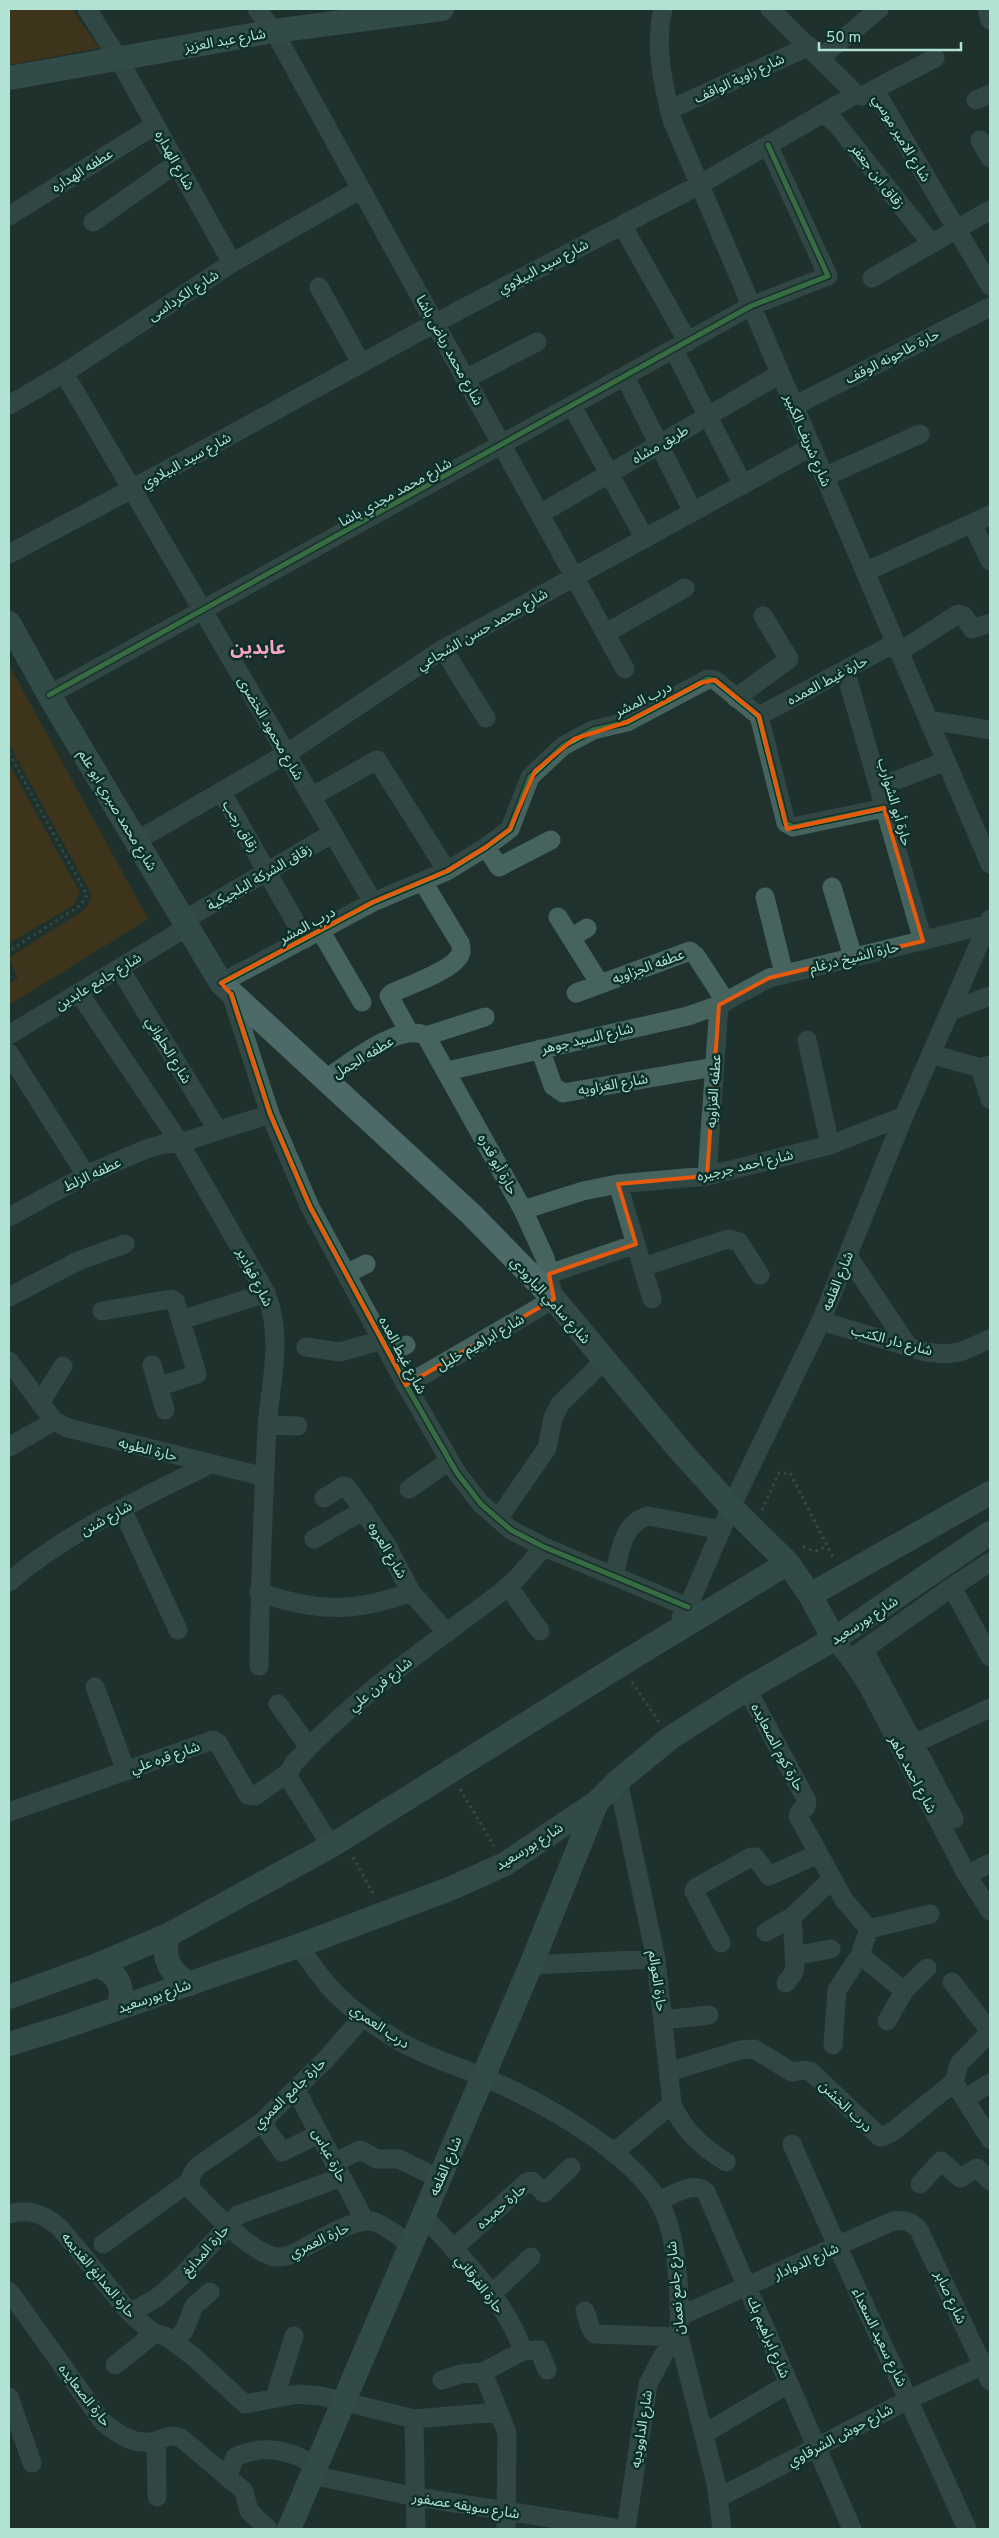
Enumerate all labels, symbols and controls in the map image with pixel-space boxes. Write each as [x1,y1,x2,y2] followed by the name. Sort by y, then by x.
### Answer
[819,20,962,52] scale bar
[182,26,267,58] street label: شارع عبد العزيز
[826,29,861,48] text: 50 m
[692,51,788,109] street label: شارع زاوية الواقف
[867,92,933,186] street label: شارع الامير موسي
[149,128,197,194] street label: شارع الهداره
[846,140,907,213] street label: زقاق ابن جعفر
[49,146,117,197] street label: عطفه الهداره
[496,236,592,299] street label: شارع سيد البيلاوي
[145,267,223,326] street label: شارع الكرداسى
[411,293,486,409] street label: شارع محمد رياض باشا
[843,326,943,388] street label: حارة طاحونه الوقف
[778,391,834,490] street label: شارع شريف الكبير
[629,422,692,468] street label: طريق مشاه
[139,430,235,494] street label: شارع سيد البيلاوي
[336,455,456,532] street label: شارع محمد مجدي باشا
[414,586,552,676] street label: شارع محمد حسن الشجاعي
[230,637,286,661] district label: عابدين
[785,653,871,710] street label: حارة غيط العمده
[232,674,306,784] street label: شارع محمود الخضرى
[611,679,675,722] street label: درب المشر
[73,747,160,875] street label: شارع محمد صبري ابو علم
[873,756,916,848] street label: حارة أبو الشوارب
[218,798,261,856] street label: زقاق رجب
[204,841,315,915] street label: زقاق الشركة البلجيكية
[276,904,339,949] street label: درب المشر
[808,939,901,979] street label: حارة الشيخ درغام
[610,946,687,988] street label: عطفه الجزاويه
[53,950,146,1016] street label: شارع جامع عابدين
[140,1014,194,1088] street label: شارع الحلواني
[539,1021,635,1059] street label: شارع السيد جوهر
[330,1033,397,1083] street label: عطفه الجمل
[703,1054,726,1129] street label: عطفه الغزاويه
[577,1071,650,1101] street label: شارع الغزاويه
[473,1131,522,1198] street label: حارة أبو قدره
[696,1147,795,1187] street label: شارع احمد جرجيره
[61,1155,124,1196] street label: عطفه الزلط
[230,1245,276,1310] street label: شارع قوادير
[819,1249,859,1314] street label: شارع القلعه
[505,1254,593,1349] street label: شارع سامي البارودي
[434,1311,528,1376] street label: شارع ابراهيم خليل
[373,1314,429,1398] street label: شارع غيط العده
[849,1322,934,1361] street label: شارع دار الكتب
[116,1435,179,1466] street label: حارة الطوبه
[78,1498,136,1541] street label: شارع شنن
[363,1520,410,1582] street label: شارع العروه
[828,1593,902,1650] street label: شارع بورسعيد
[346,1654,417,1717] street label: شارع فرن علي
[745,1701,807,1795] street label: حارة كوم الصعايده
[883,1732,939,1817] street label: شارع احمد ماهر
[129,1739,203,1779] street label: شارع قره علي
[493,1820,567,1876] street label: شارع بورسعيد
[643,1950,669,2013] street label: حارة العوالم
[116,1977,194,2019] street label: شارع بورسعيد
[346,2001,412,2054] street label: درب العمري
[250,2055,331,2134] street label: حارة جامع العمري
[815,2078,875,2137] street label: درب الخشن
[307,2126,350,2186] street label: حارة عباس
[426,2134,467,2199] street label: شارع القلعه
[474,2181,530,2233] street label: حارة حميده
[287,2220,353,2264] street label: حارة العمري
[179,2222,234,2281] street label: حارة المدابغ
[56,2230,139,2323] street label: حارة المدابغ القديمه
[664,2240,690,2335] street label: شارع جامع نعمان
[770,2240,842,2286] street label: شارع الدوادار
[450,2252,507,2318] street label: حارة الفرقاني
[929,2267,969,2327] street label: شارع صابر
[847,2286,910,2390] street label: شارع سعيد السعداء
[742,2294,793,2381] street label: شارع ابراهيم بك
[54,2361,114,2431] street label: حارة الصعايده
[628,2389,658,2469] street label: شارع الداووديه
[785,2401,897,2472] street label: شارع حوش الشرقاوي
[410,2489,521,2524] street label: شارع سويقه عصفور

